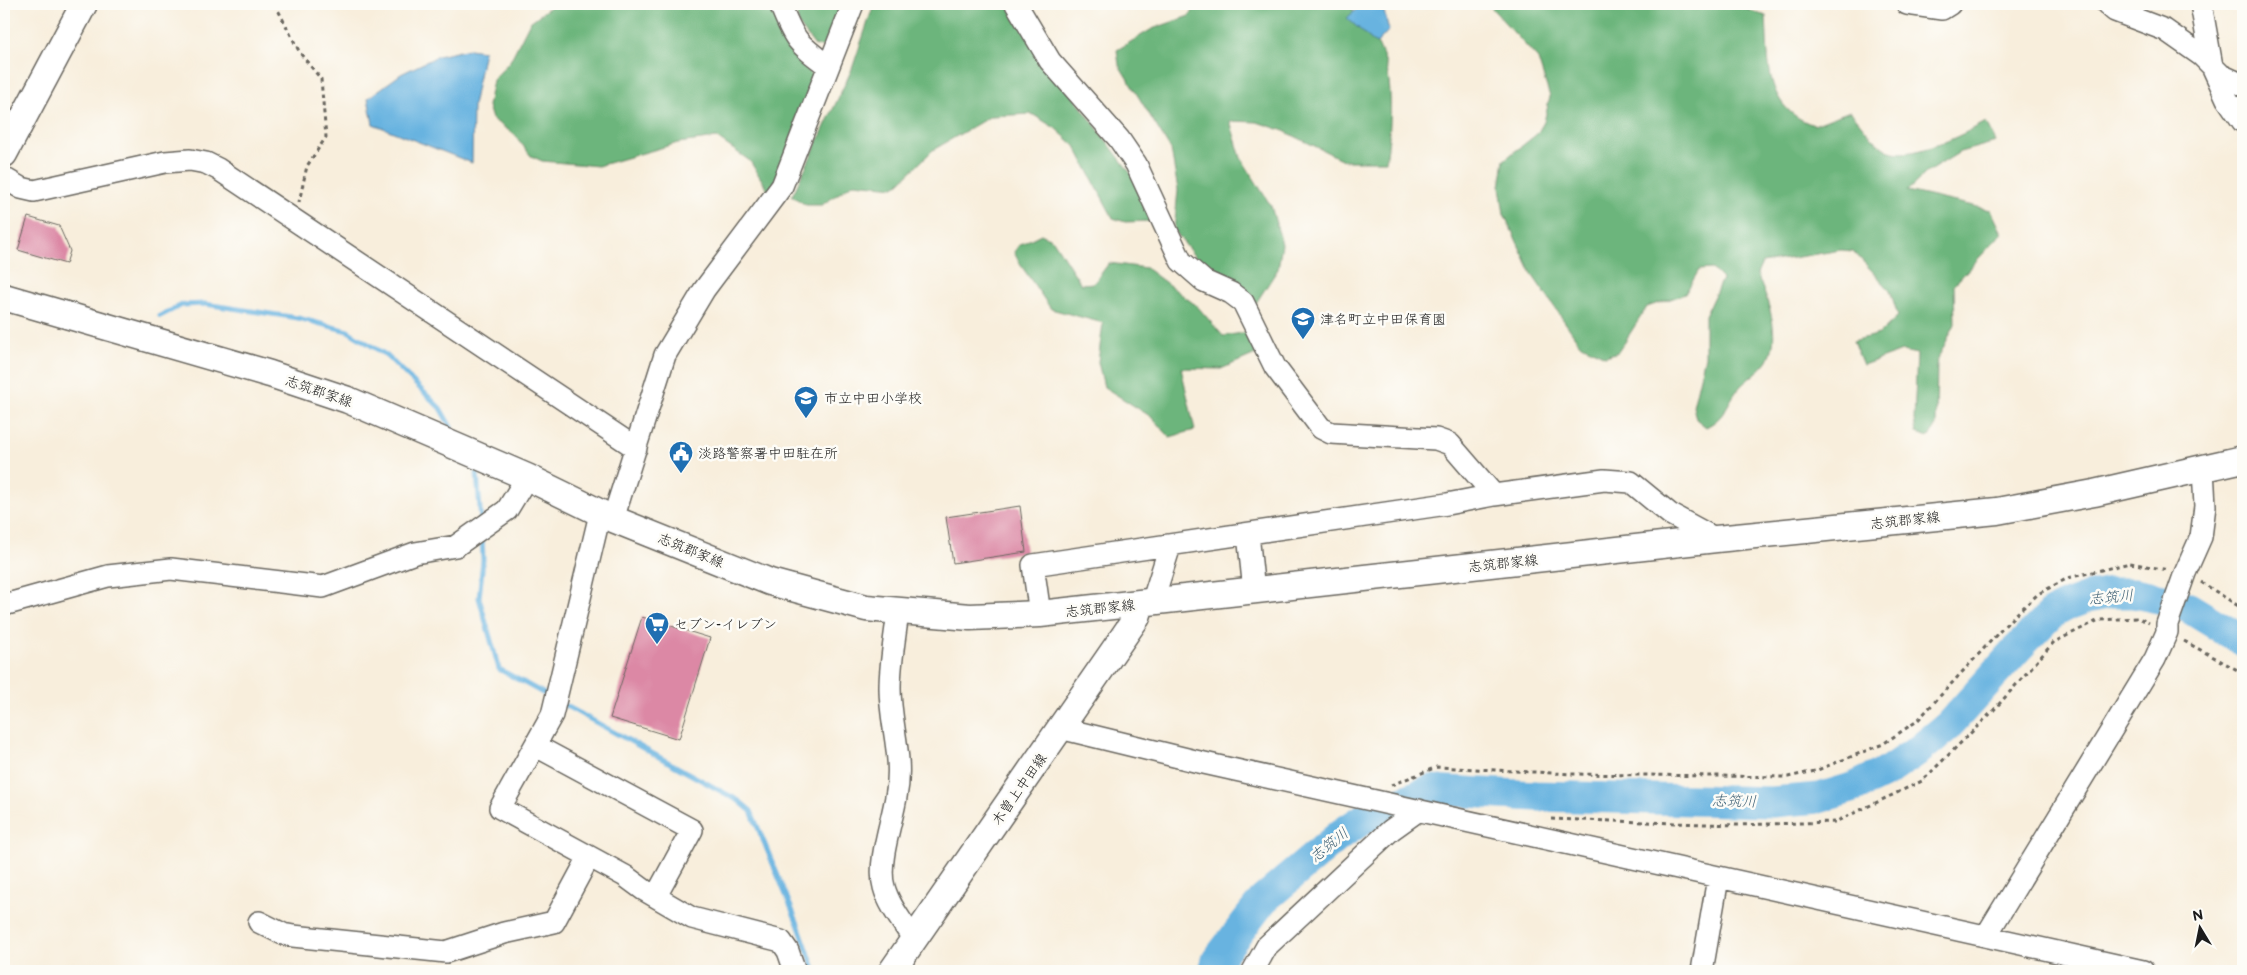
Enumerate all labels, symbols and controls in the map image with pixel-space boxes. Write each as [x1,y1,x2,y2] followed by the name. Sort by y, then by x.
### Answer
[1290,306,1316,340] school or university icon: 津名町立中田保育園
[1320,311,1446,328] place label: 津名町立中田保育園
[283,372,355,411] street label: 志筑郡家線
[793,385,819,419] school or university icon: 市立中田小学校
[824,390,922,407] place label: 市立中田小学校
[668,440,694,474] public building icon: 淡路警察署中田駐在所
[698,445,838,462] place label: 淡路警察署中田駐在所
[1869,508,1941,533] street label: 志筑郡家線
[655,529,726,571] street label: 志筑郡家線
[1467,551,1539,576] street label: 志筑郡家線
[2088,586,2134,609] water label: 志筑川
[1064,596,1136,621] street label: 志筑郡家線
[644,611,670,645] supermarket icon: セブン-イレブン
[674,616,777,633] place label: セブン-イレブン
[988,750,1050,829] street label: 木曽上中田線
[1711,792,1757,811] water label: 志筑川
[1306,824,1353,867] water label: 志筑川
[2174,902,2224,952] north arrow
[2191,906,2204,925] text: N

